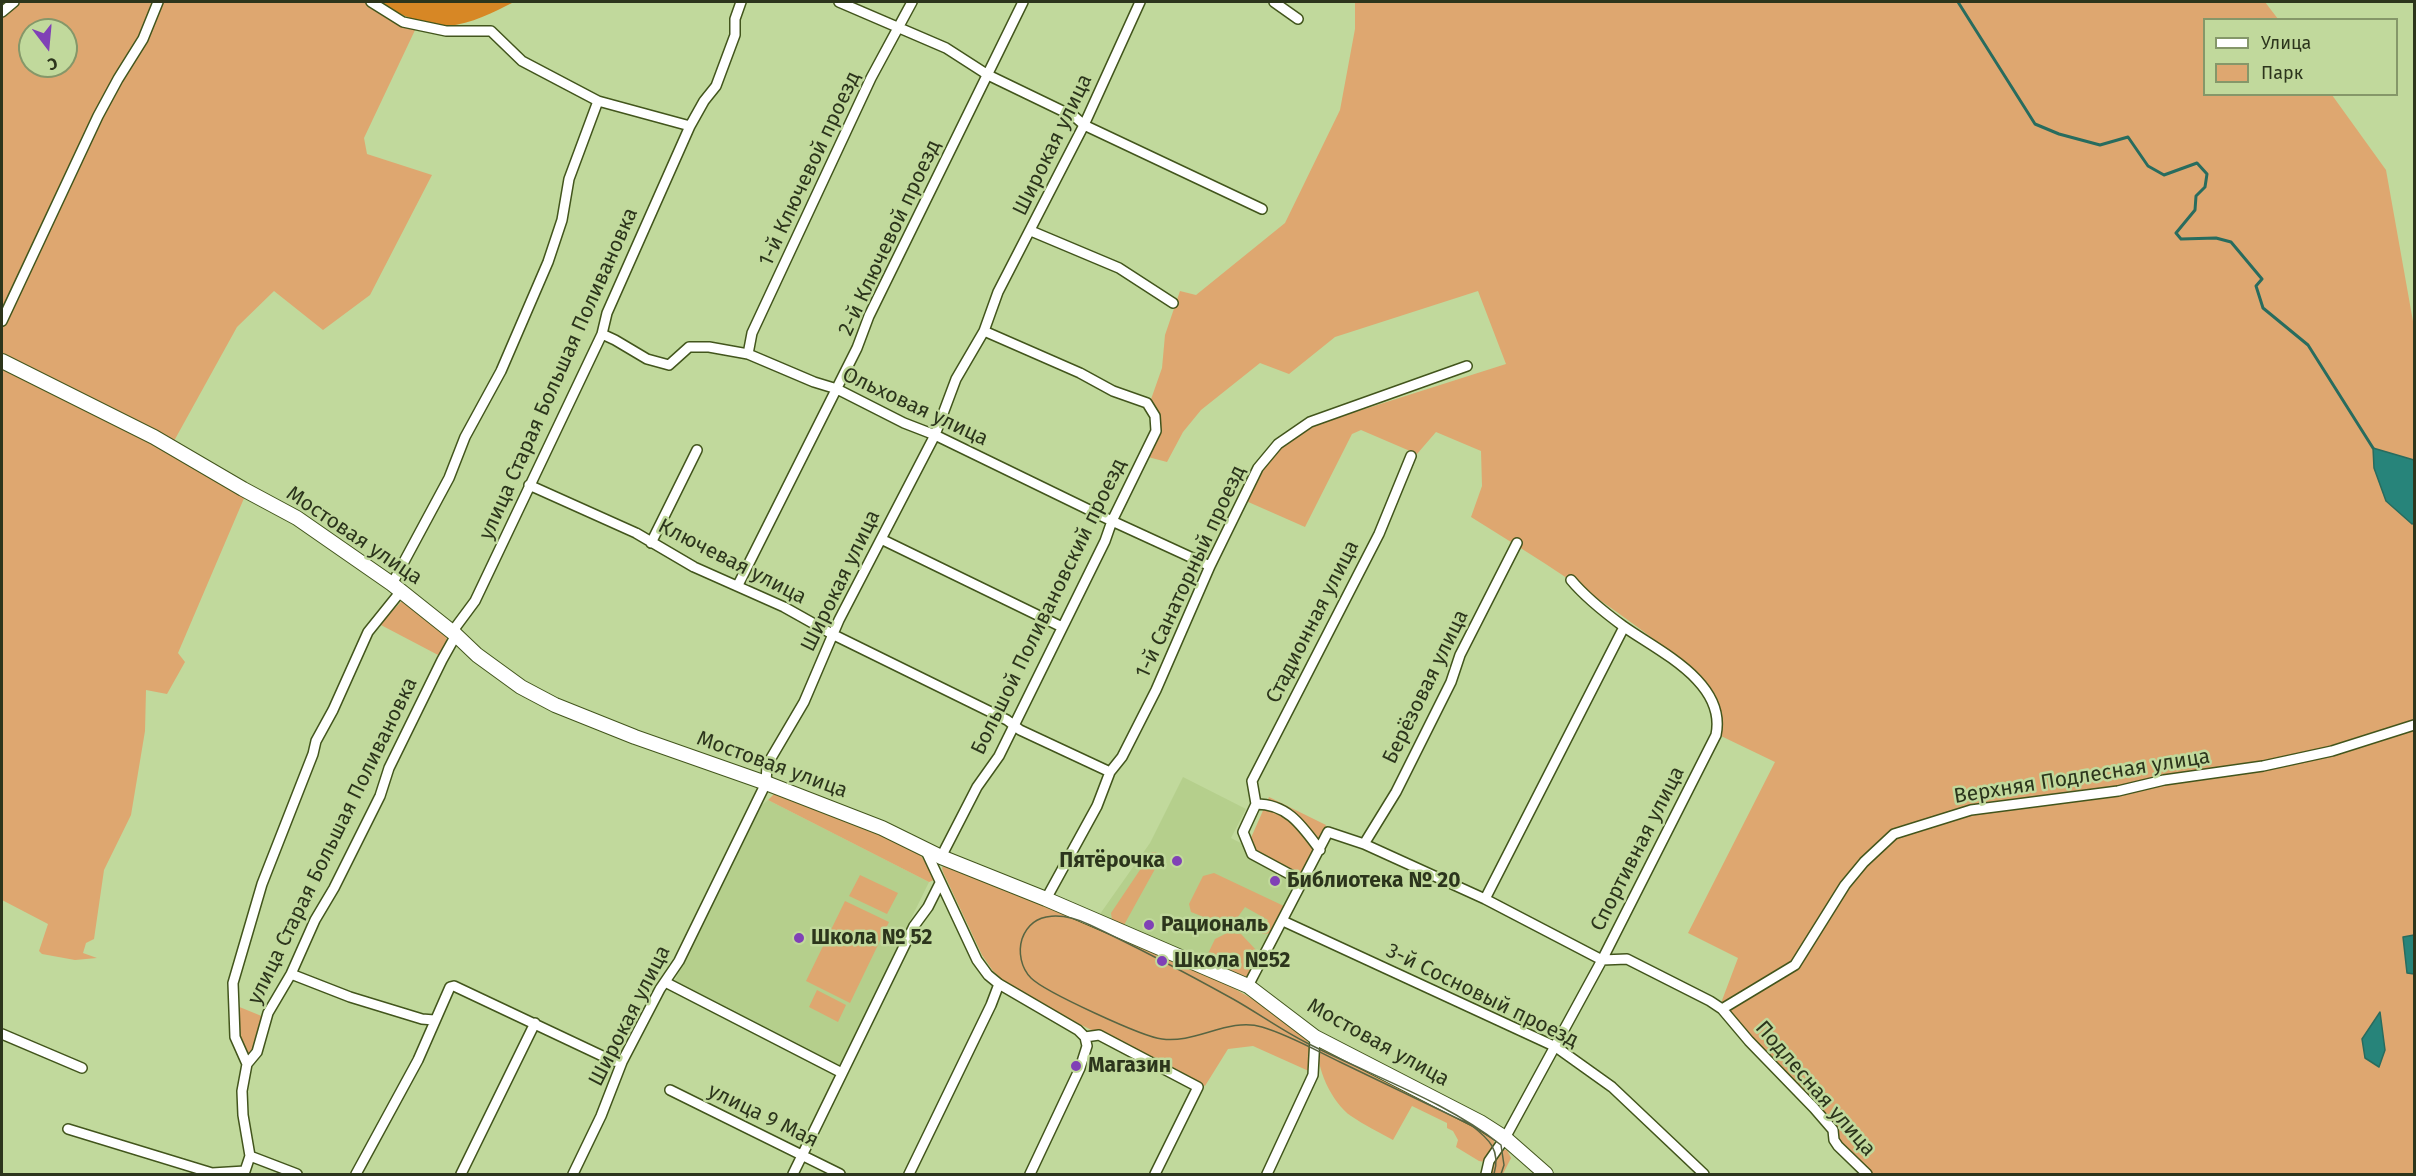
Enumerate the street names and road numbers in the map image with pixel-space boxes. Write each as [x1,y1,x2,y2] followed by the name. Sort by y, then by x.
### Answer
[754,68,866,270] street label: 1-й Ключевой проезд
[1008,70,1098,220] street label: Широкая улица
[834,136,946,340] street label: 2-й Ключевой проезд
[474,204,644,544] street label: улица Старая Большая Поливановка
[838,362,992,452] street label: Ольховая улица
[966,455,1132,759] street label: Большой Поливановский проезд
[1131,462,1251,682] street label: 1-й Санаторный проезд
[281,481,427,591] street label: Мостовая улица
[796,506,886,656] street label: Широкая улица
[654,514,810,610] street label: Ключевая улица
[1261,536,1365,708] street label: Стадионная улица
[1378,606,1474,768] street label: Берёзовая улица
[243,673,423,1009] street label: улица Старая Большая Поливановка
[693,726,851,804] street label: Мостовая улица
[1952,744,2212,810] street label: Верхняя Подлесная улица
[1586,762,1690,936] street label: Спортивная улица
[1382,938,1582,1054] street label: 3-й Сосновый проезд
[584,941,676,1091] street label: Широкая улица
[1303,994,1453,1092] street label: Мостовая улица
[1749,1016,1881,1162] street label: Подлесная улица
[704,1078,822,1154] street label: улица 9 Мая

